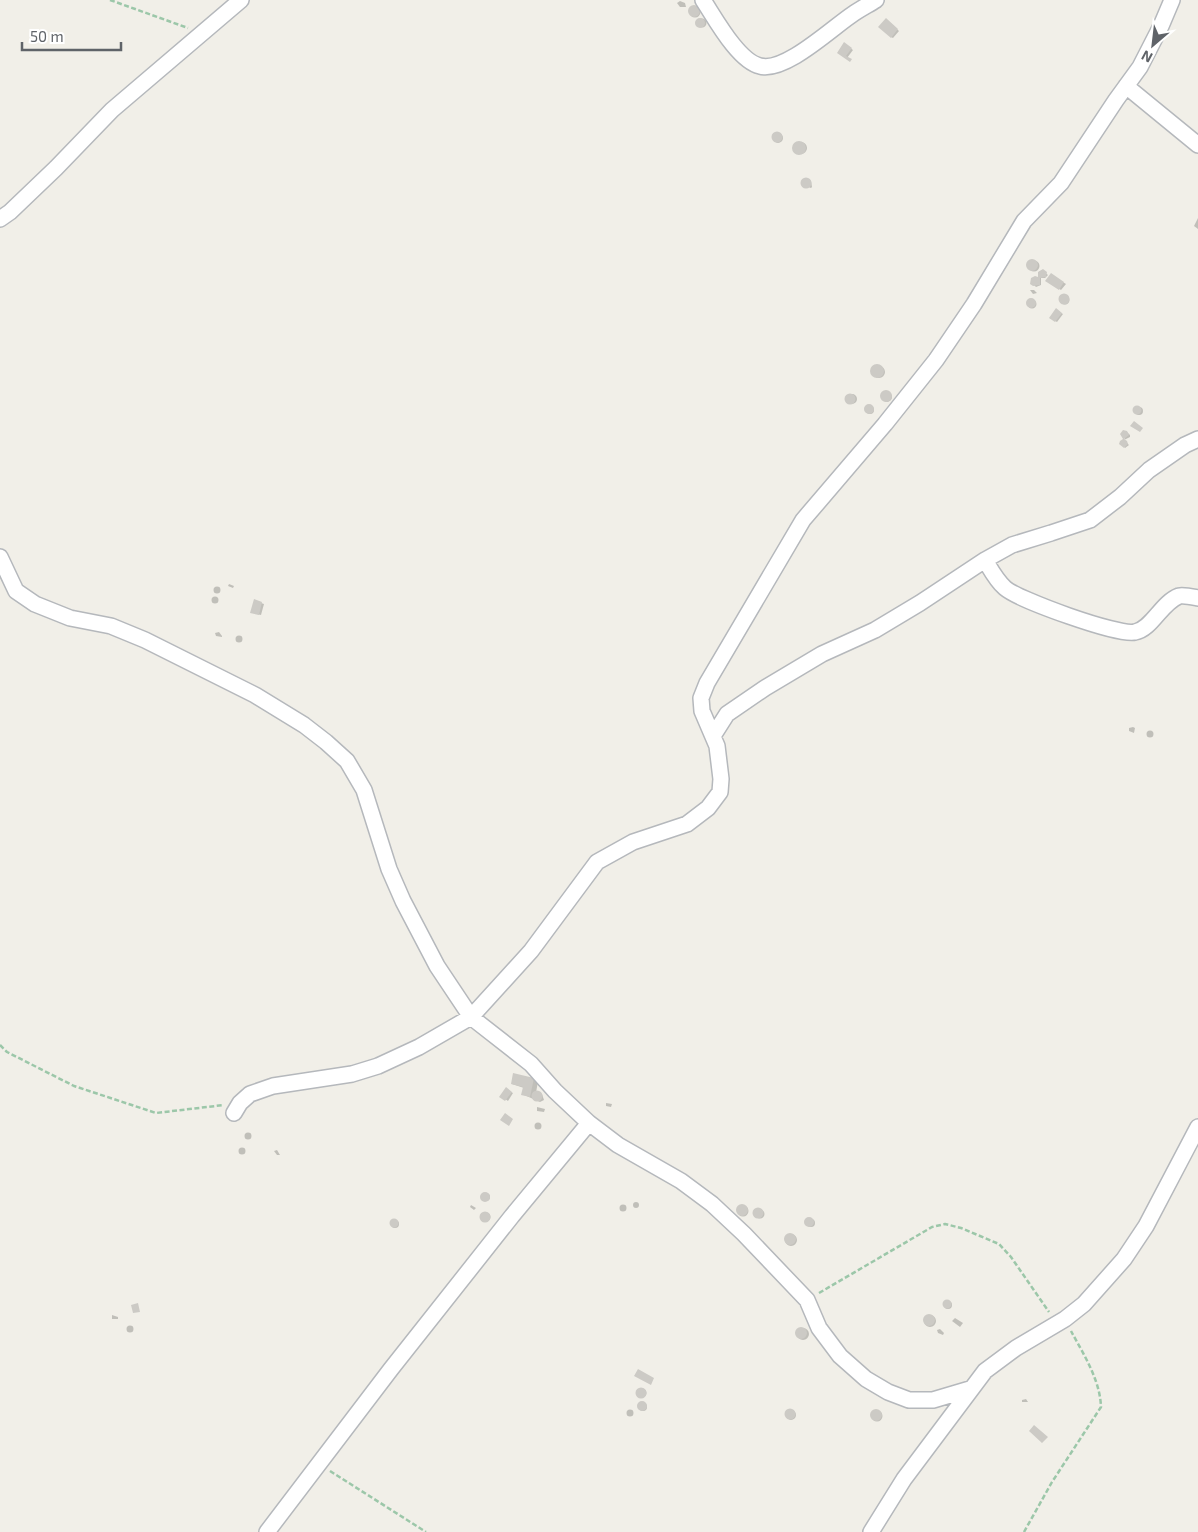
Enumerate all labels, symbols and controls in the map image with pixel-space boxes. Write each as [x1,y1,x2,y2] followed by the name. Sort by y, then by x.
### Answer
[22,20,121,52] scale bar
[1128,20,1178,70] north arrow
[30,27,64,45] text: 50 m
[1138,47,1155,67] text: N

